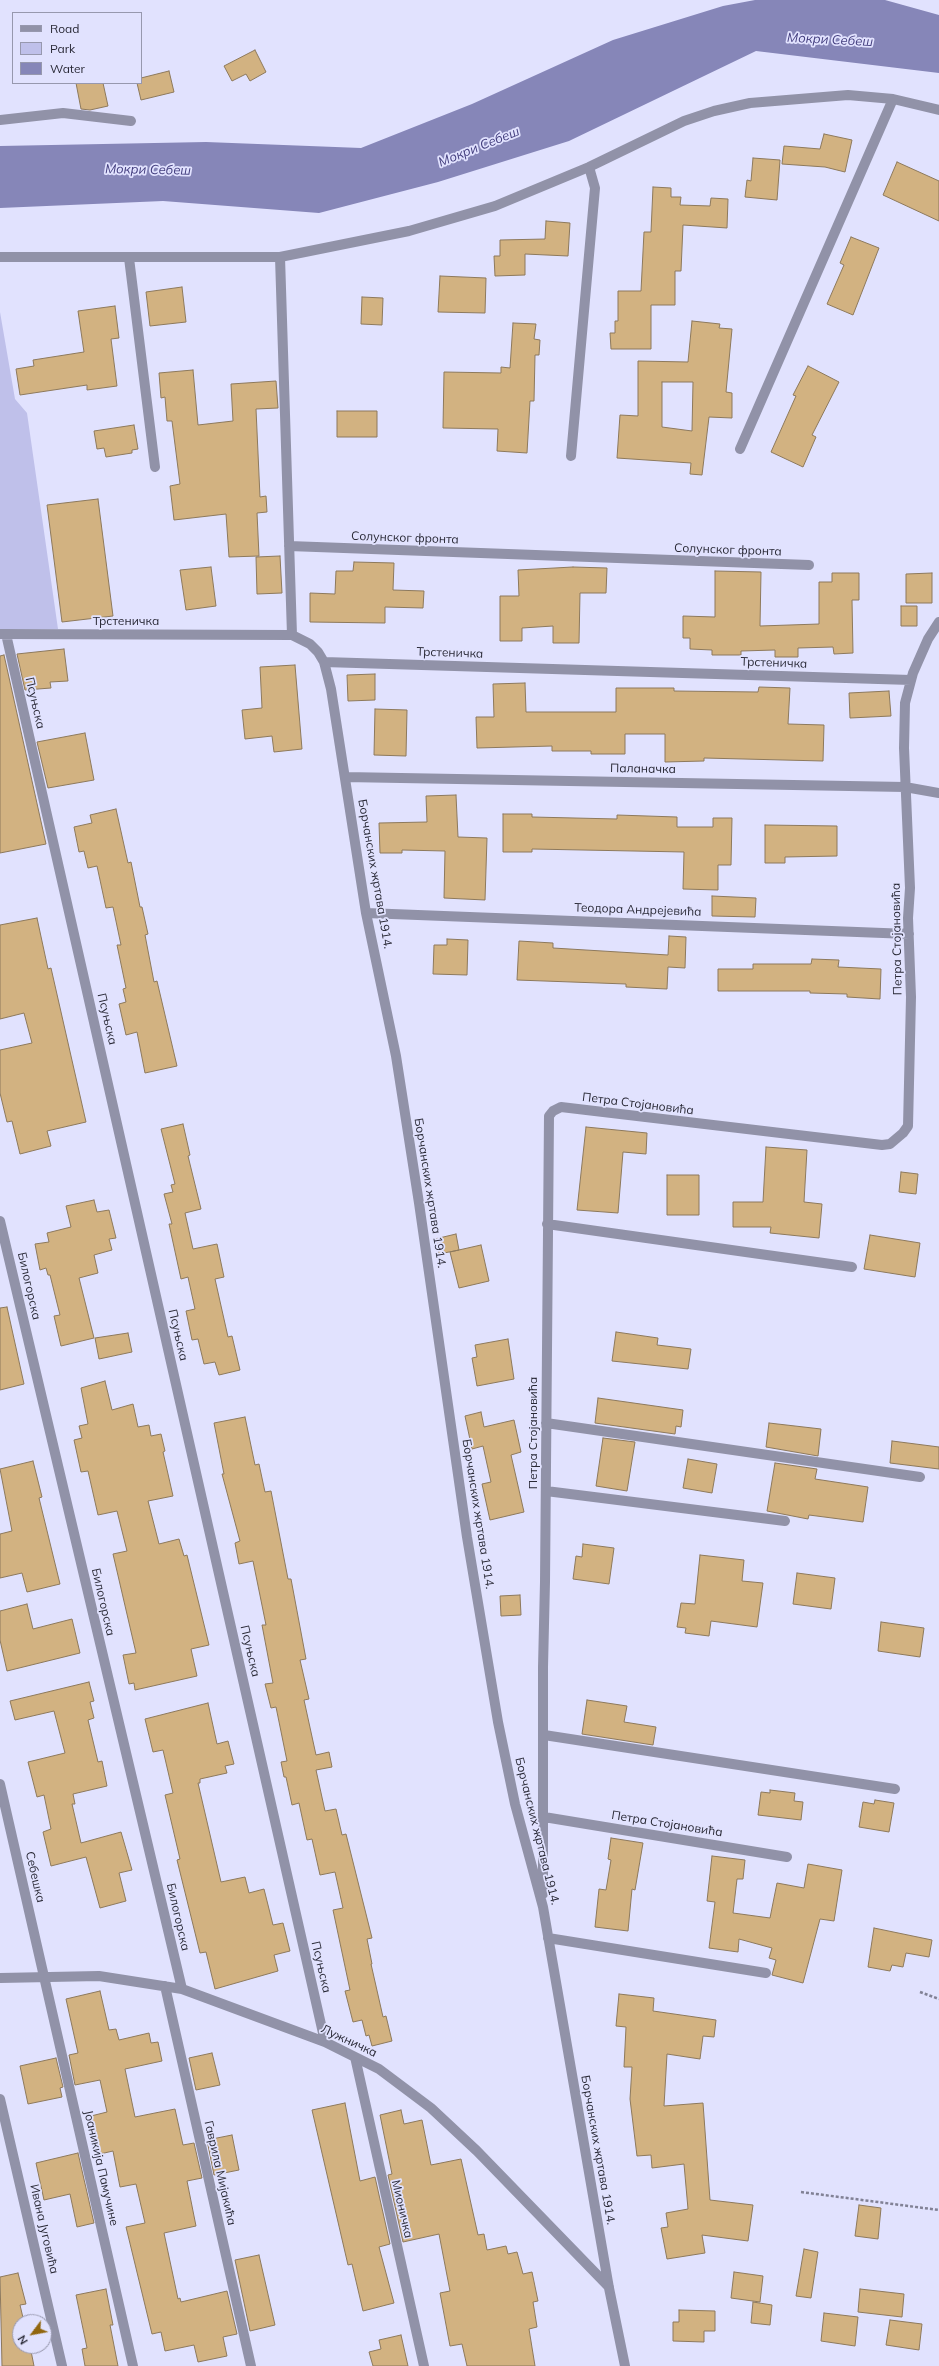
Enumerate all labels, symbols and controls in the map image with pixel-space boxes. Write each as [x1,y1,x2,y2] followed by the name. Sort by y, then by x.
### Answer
[12,12,142,84] legend
[50,21,79,36] text: Road
[787,30,873,50] water label: Мокри Себеш
[50,41,75,56] text: Park
[50,61,85,76] text: Water
[436,124,522,170] water label: Мокри Себеш
[105,161,191,179] water label: Мокри Себеш
[351,529,459,547] street label: Солунског фронта
[674,541,782,559] street label: Солунског фронта
[93,614,159,628] street label: Трстеничка
[416,645,484,661] street label: Трстеничка
[740,655,808,671] street label: Трстеничка
[22,676,48,730] street label: Псуњска
[610,761,676,777] street label: Паланачка
[355,798,395,950] street label: Борчанских жртава 1914.
[889,883,905,995] street label: Петра Стојановића
[574,901,702,919] street label: Теодора Андрејевића
[94,992,120,1046] street label: Псуњска
[581,1090,695,1118] street label: Петра Стојановића
[411,1117,449,1269] street label: Борчанских жртава 1914.
[14,1251,44,1321] street label: Билогорска
[165,1308,191,1362] street label: Псуњска
[526,1377,540,1489] street label: Петра Стојановића
[459,1438,497,1590] street label: Борчанских жртава 1914.
[88,1567,118,1637] street label: Билогорска
[237,1624,263,1678] street label: Псуњска
[512,1756,562,1906] street label: Борчанских жртава 1914.
[610,1808,724,1840] street label: Петра Стојановића
[22,1850,48,1904] street label: Себешка
[163,1882,193,1952] street label: Билогорска
[308,1940,334,1994] street label: Псуњска
[319,2022,379,2060] street label: Лужничка
[578,2074,618,2226] street label: Борчанских жртава 1914.
[81,2109,121,2227] street label: Јоаникија Памучине
[201,2119,239,2227] street label: Гаврила Мијакића
[388,2179,416,2239] street label: Мионичка
[27,2183,61,2275] street label: Ивана Југовића
[12,2314,52,2354] north arrow
[15,2333,31,2347] text: N

